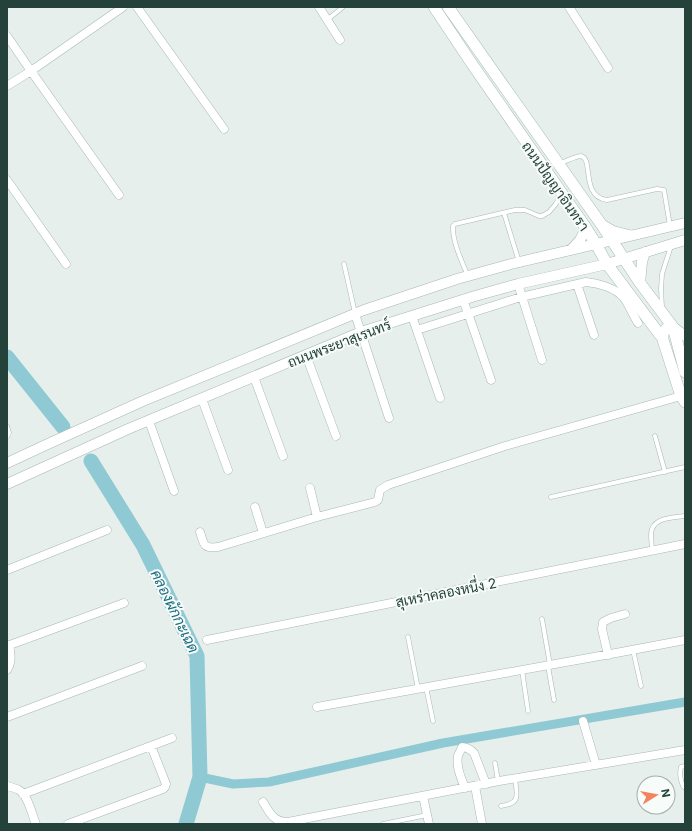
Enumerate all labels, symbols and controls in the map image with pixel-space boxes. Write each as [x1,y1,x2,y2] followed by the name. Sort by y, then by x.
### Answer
[518,138,593,234] street label: ถนนปัญญาอินทรา
[285,315,394,372] street label: ถนนพระยาสุเรนทร์
[147,566,203,656] water label: คลองผักกะเฉด
[393,571,498,612] street label: สุเหร่าคลองหนึ่ง 2
[636,775,676,815] north arrow
[658,788,673,799] text: N

